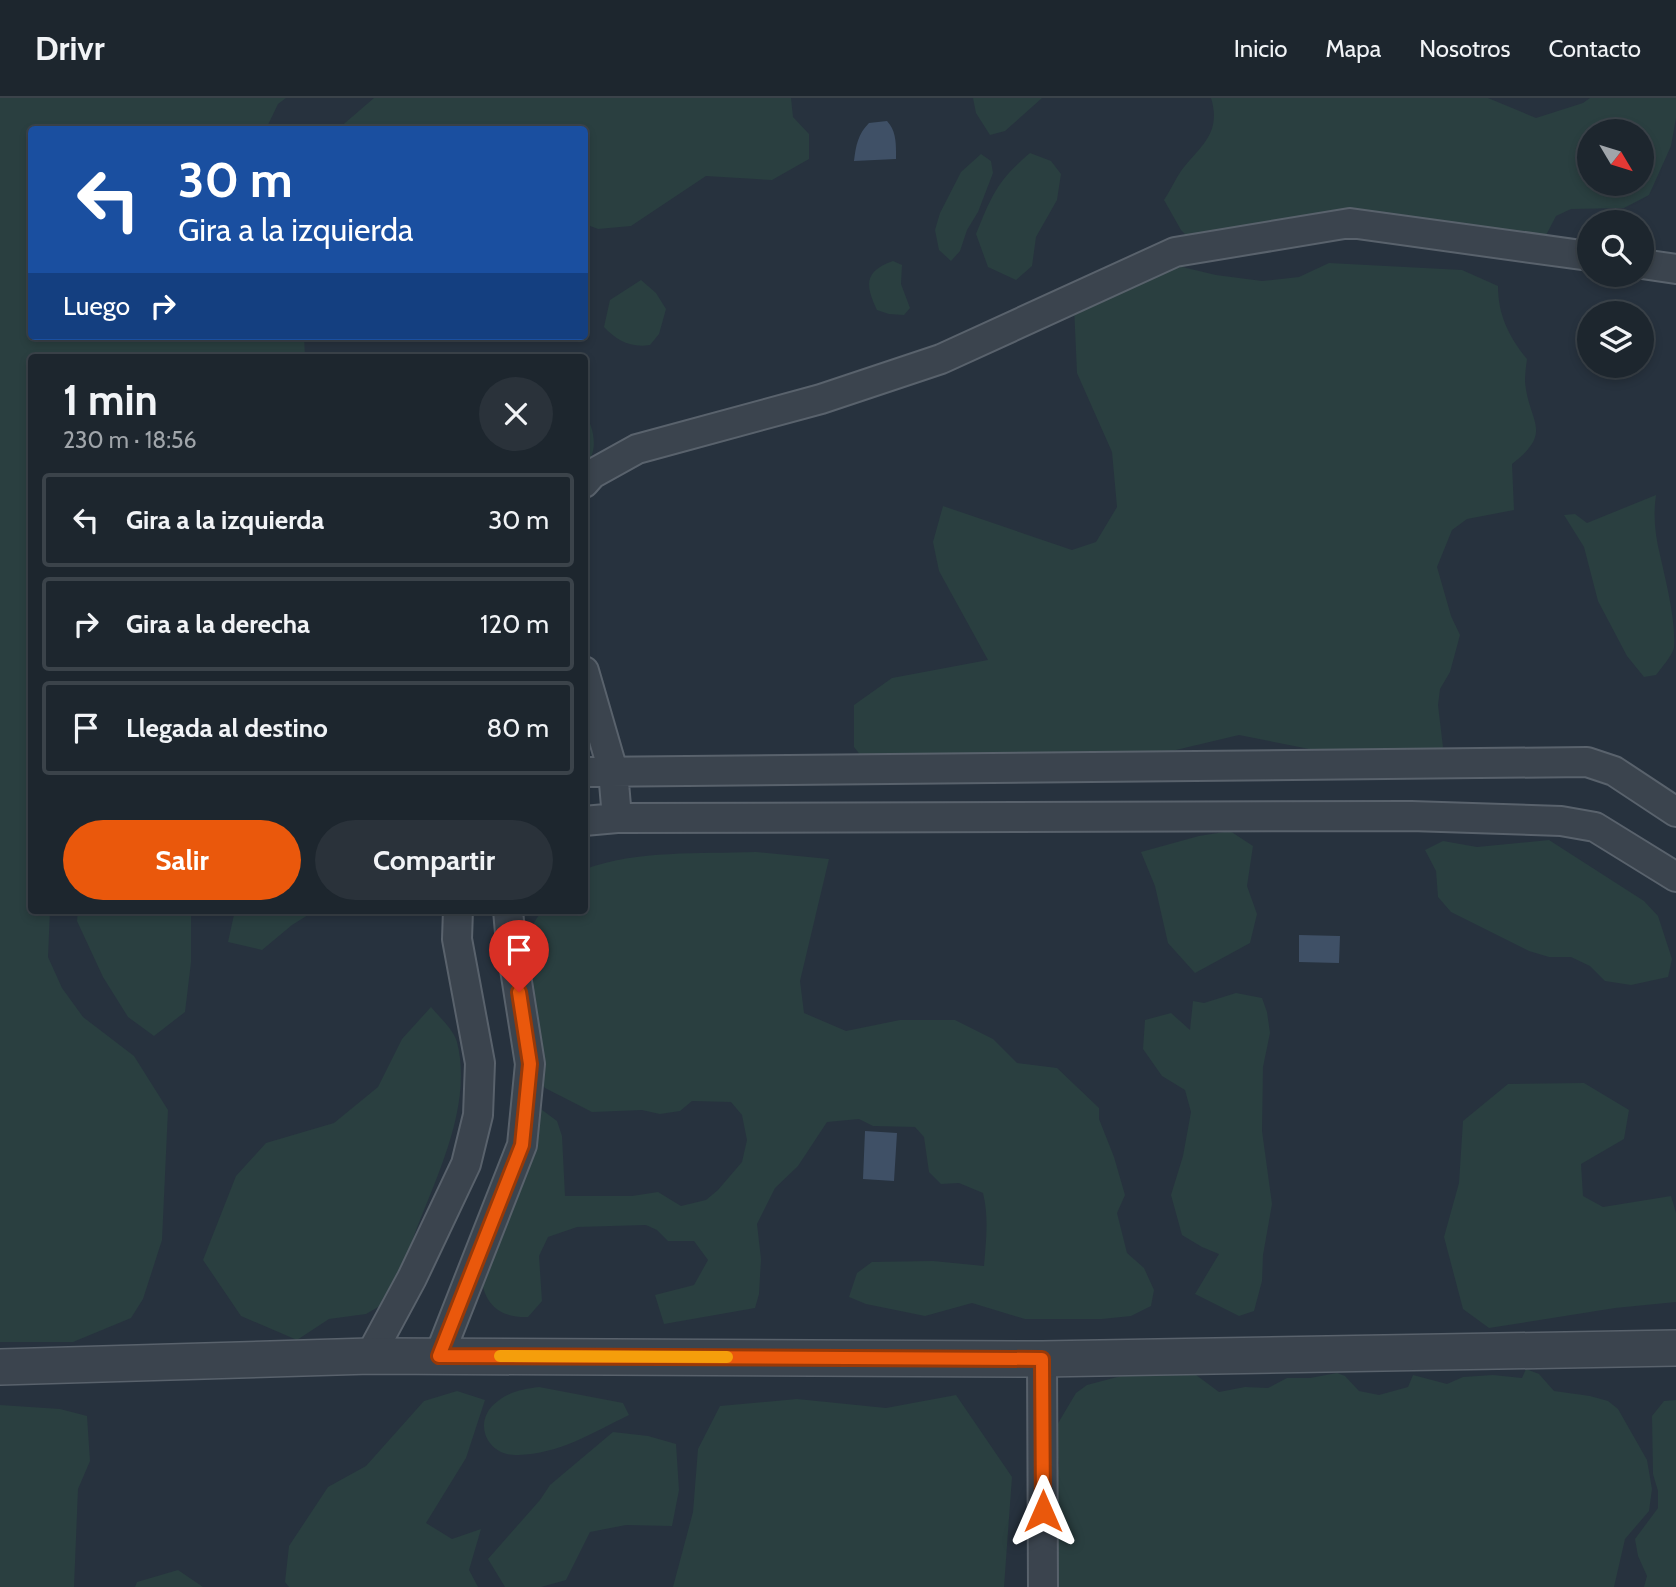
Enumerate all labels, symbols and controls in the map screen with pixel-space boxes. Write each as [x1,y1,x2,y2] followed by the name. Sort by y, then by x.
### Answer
[35,28,105,68] text: Drivr
[1234,34,1287,63] text: Inicio
[1325,34,1381,63] text: Mapa
[1419,34,1510,63] text: Nosotros
[1548,34,1641,63] text: Contacto
[1577,119,1654,196] north arrow
[1577,119,1654,378] map controls
[178,150,293,209] text: 30 m
[63,154,154,245] icon: left
[178,210,413,249] text: Gira a la izquierda
[1577,210,1654,287] button: search
[144,287,182,325] icon: right
[63,290,130,322] text: Luego
[1577,301,1654,378] button: layers
[63,374,158,426] text: 1 min
[479,377,553,451] button: close
[63,426,196,454] text: 230 m · 18:56
[67,501,105,539] icon: left
[126,504,324,536] text: Gira a la izquierda
[488,504,549,536] text: 30 m
[67,605,105,643] icon: right
[126,608,310,640] text: Gira a la derecha
[480,608,549,640] text: 120 m
[67,709,105,747] icon: arrive
[126,712,328,744] text: Llegada al destino
[486,712,549,744] text: 80 m
[63,820,301,900] button: Salir
[315,820,553,900] button: Compartir
[489,920,549,992] pin
[500,931,538,969] icon: arrive
[1006,1474,1080,1548] position arrow

